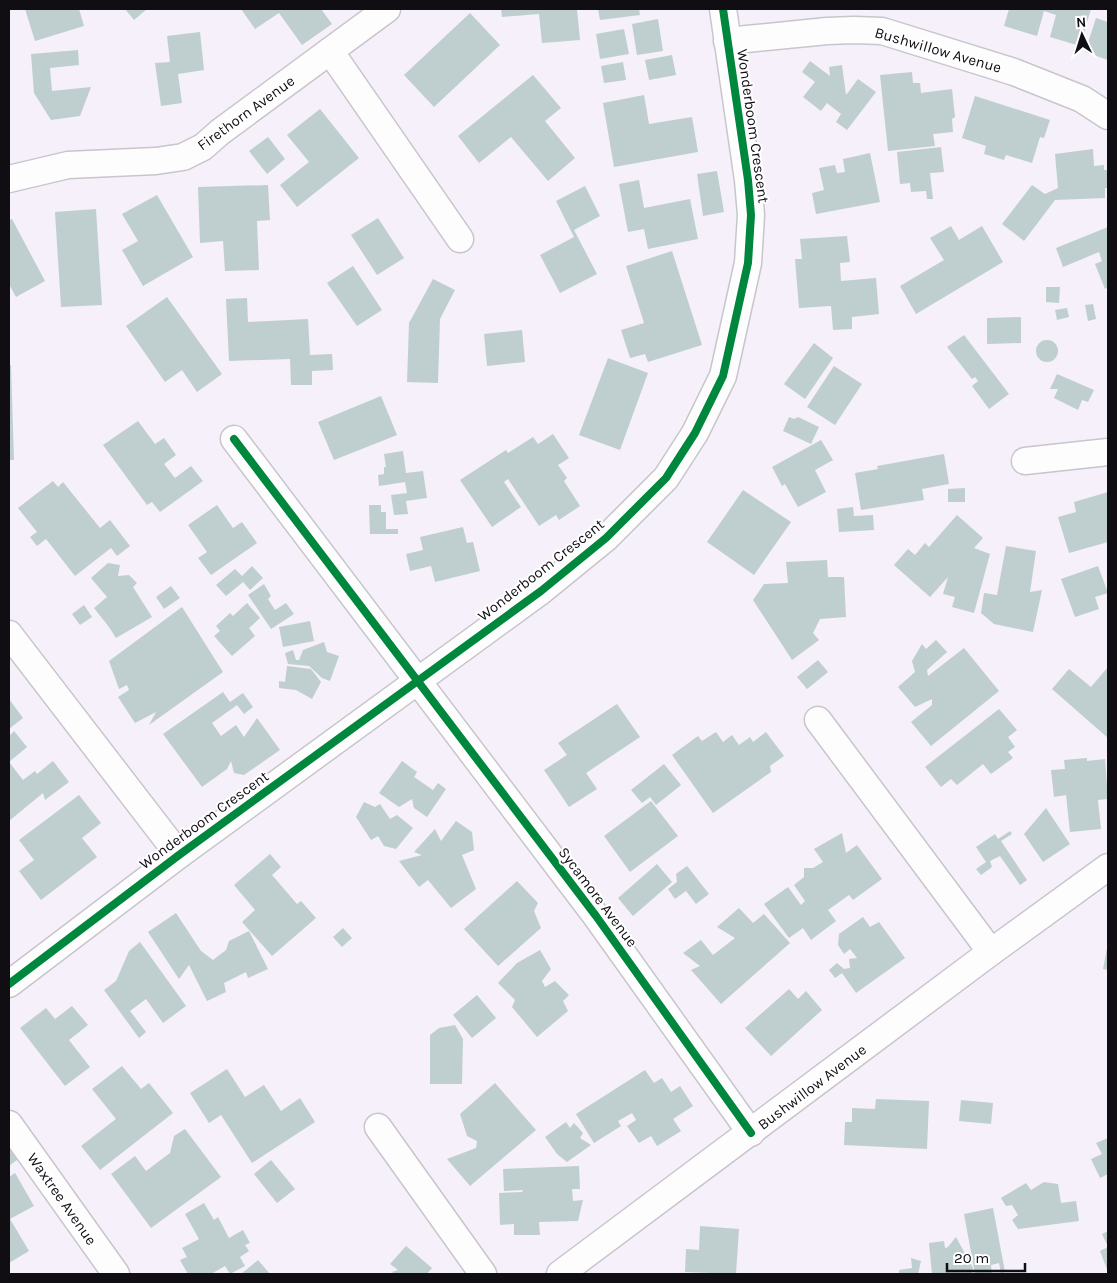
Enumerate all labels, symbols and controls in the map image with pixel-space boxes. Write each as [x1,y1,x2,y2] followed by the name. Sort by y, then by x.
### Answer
[1057,10,1107,60] north arrow
[1076,14,1087,31] text: N
[873,23,1003,77] street label: Bushwillow Avenue
[733,48,773,205] street label: Wonderboom Crescent
[194,72,298,154] street label: Firethorn Avenue
[474,515,608,625] street label: Wonderboom Crescent
[136,767,272,873] street label: Wonderboom Crescent
[555,844,641,950] street label: Sycamore Avenue
[754,1040,870,1134] street label: Bushwillow Avenue
[24,1149,100,1249] street label: Waxtree Avenue
[947,1240,1024,1272] scale bar
[954,1249,989,1267] text: 20 m

